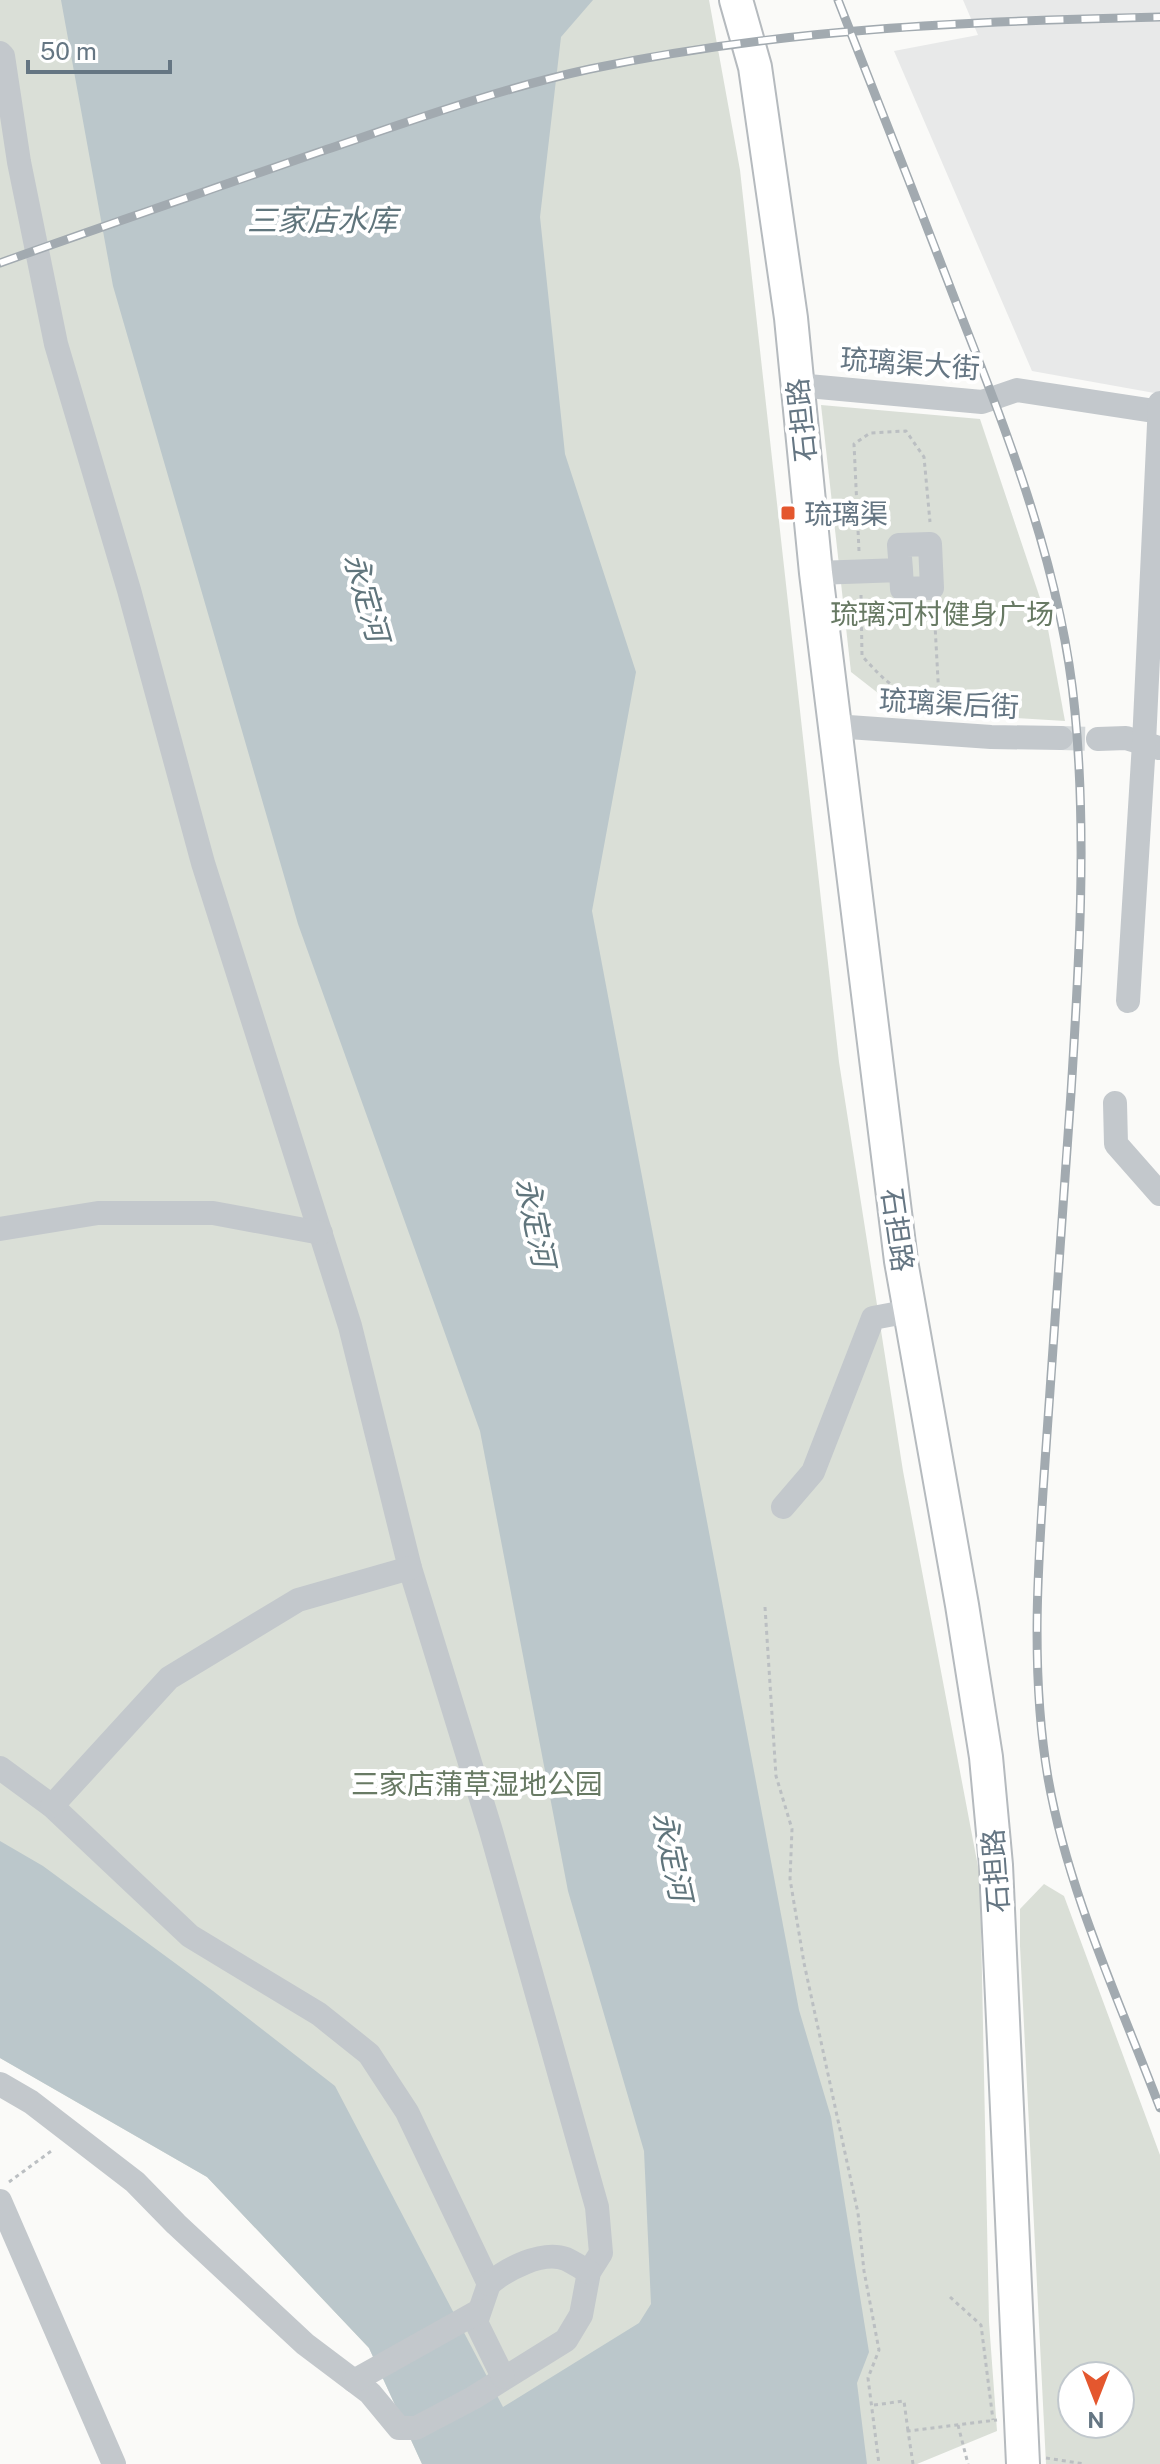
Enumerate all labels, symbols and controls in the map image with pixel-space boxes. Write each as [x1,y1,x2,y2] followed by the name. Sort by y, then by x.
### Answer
[28,24,170,74] scale bar
[40,37,97,65] text: 50 m
[247,202,402,238] water label: 三家店水库
[839,342,981,384] street label: 琉璃渠大街
[780,376,822,464] street label: 石担路
[804,497,888,530] place label: 琉璃渠
[779,504,797,522] marker: 琉璃渠
[337,549,398,650] water label: 永定河
[830,597,1054,630] park label: 琉璃河村健身广场
[878,683,1020,723] street label: 琉璃渠后街
[509,1174,564,1275] water label: 永定河
[876,1186,920,1274] street label: 石担路
[351,1767,603,1800] park label: 三家店蒲草湿地公园
[646,1808,701,1909] water label: 永定河
[976,1828,1014,1914] street label: 石担路
[1056,2360,1136,2440] north arrow
[1087,2407,1105,2433] text: N

